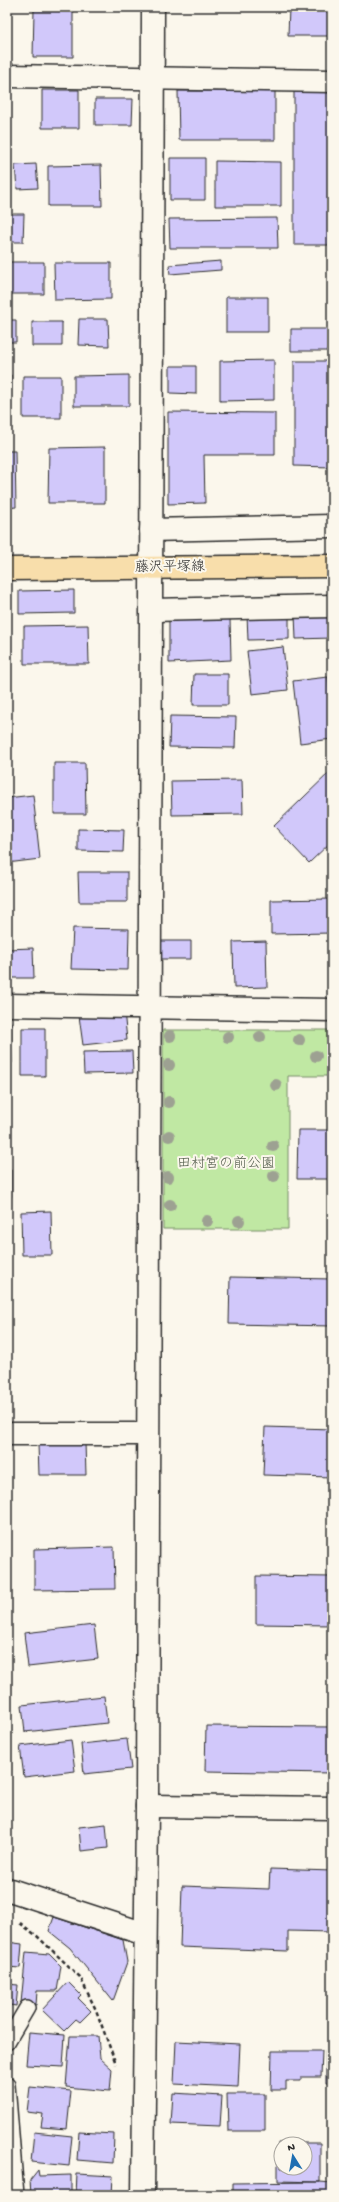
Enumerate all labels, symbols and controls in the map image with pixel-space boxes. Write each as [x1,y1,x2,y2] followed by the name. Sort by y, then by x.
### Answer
[135,559,205,577] street label: 藤沢平塚線
[177,1156,275,1173] park label: 田村宮の前公園
[273,2136,313,2176] north arrow
[287,2142,296,2155] text: N

